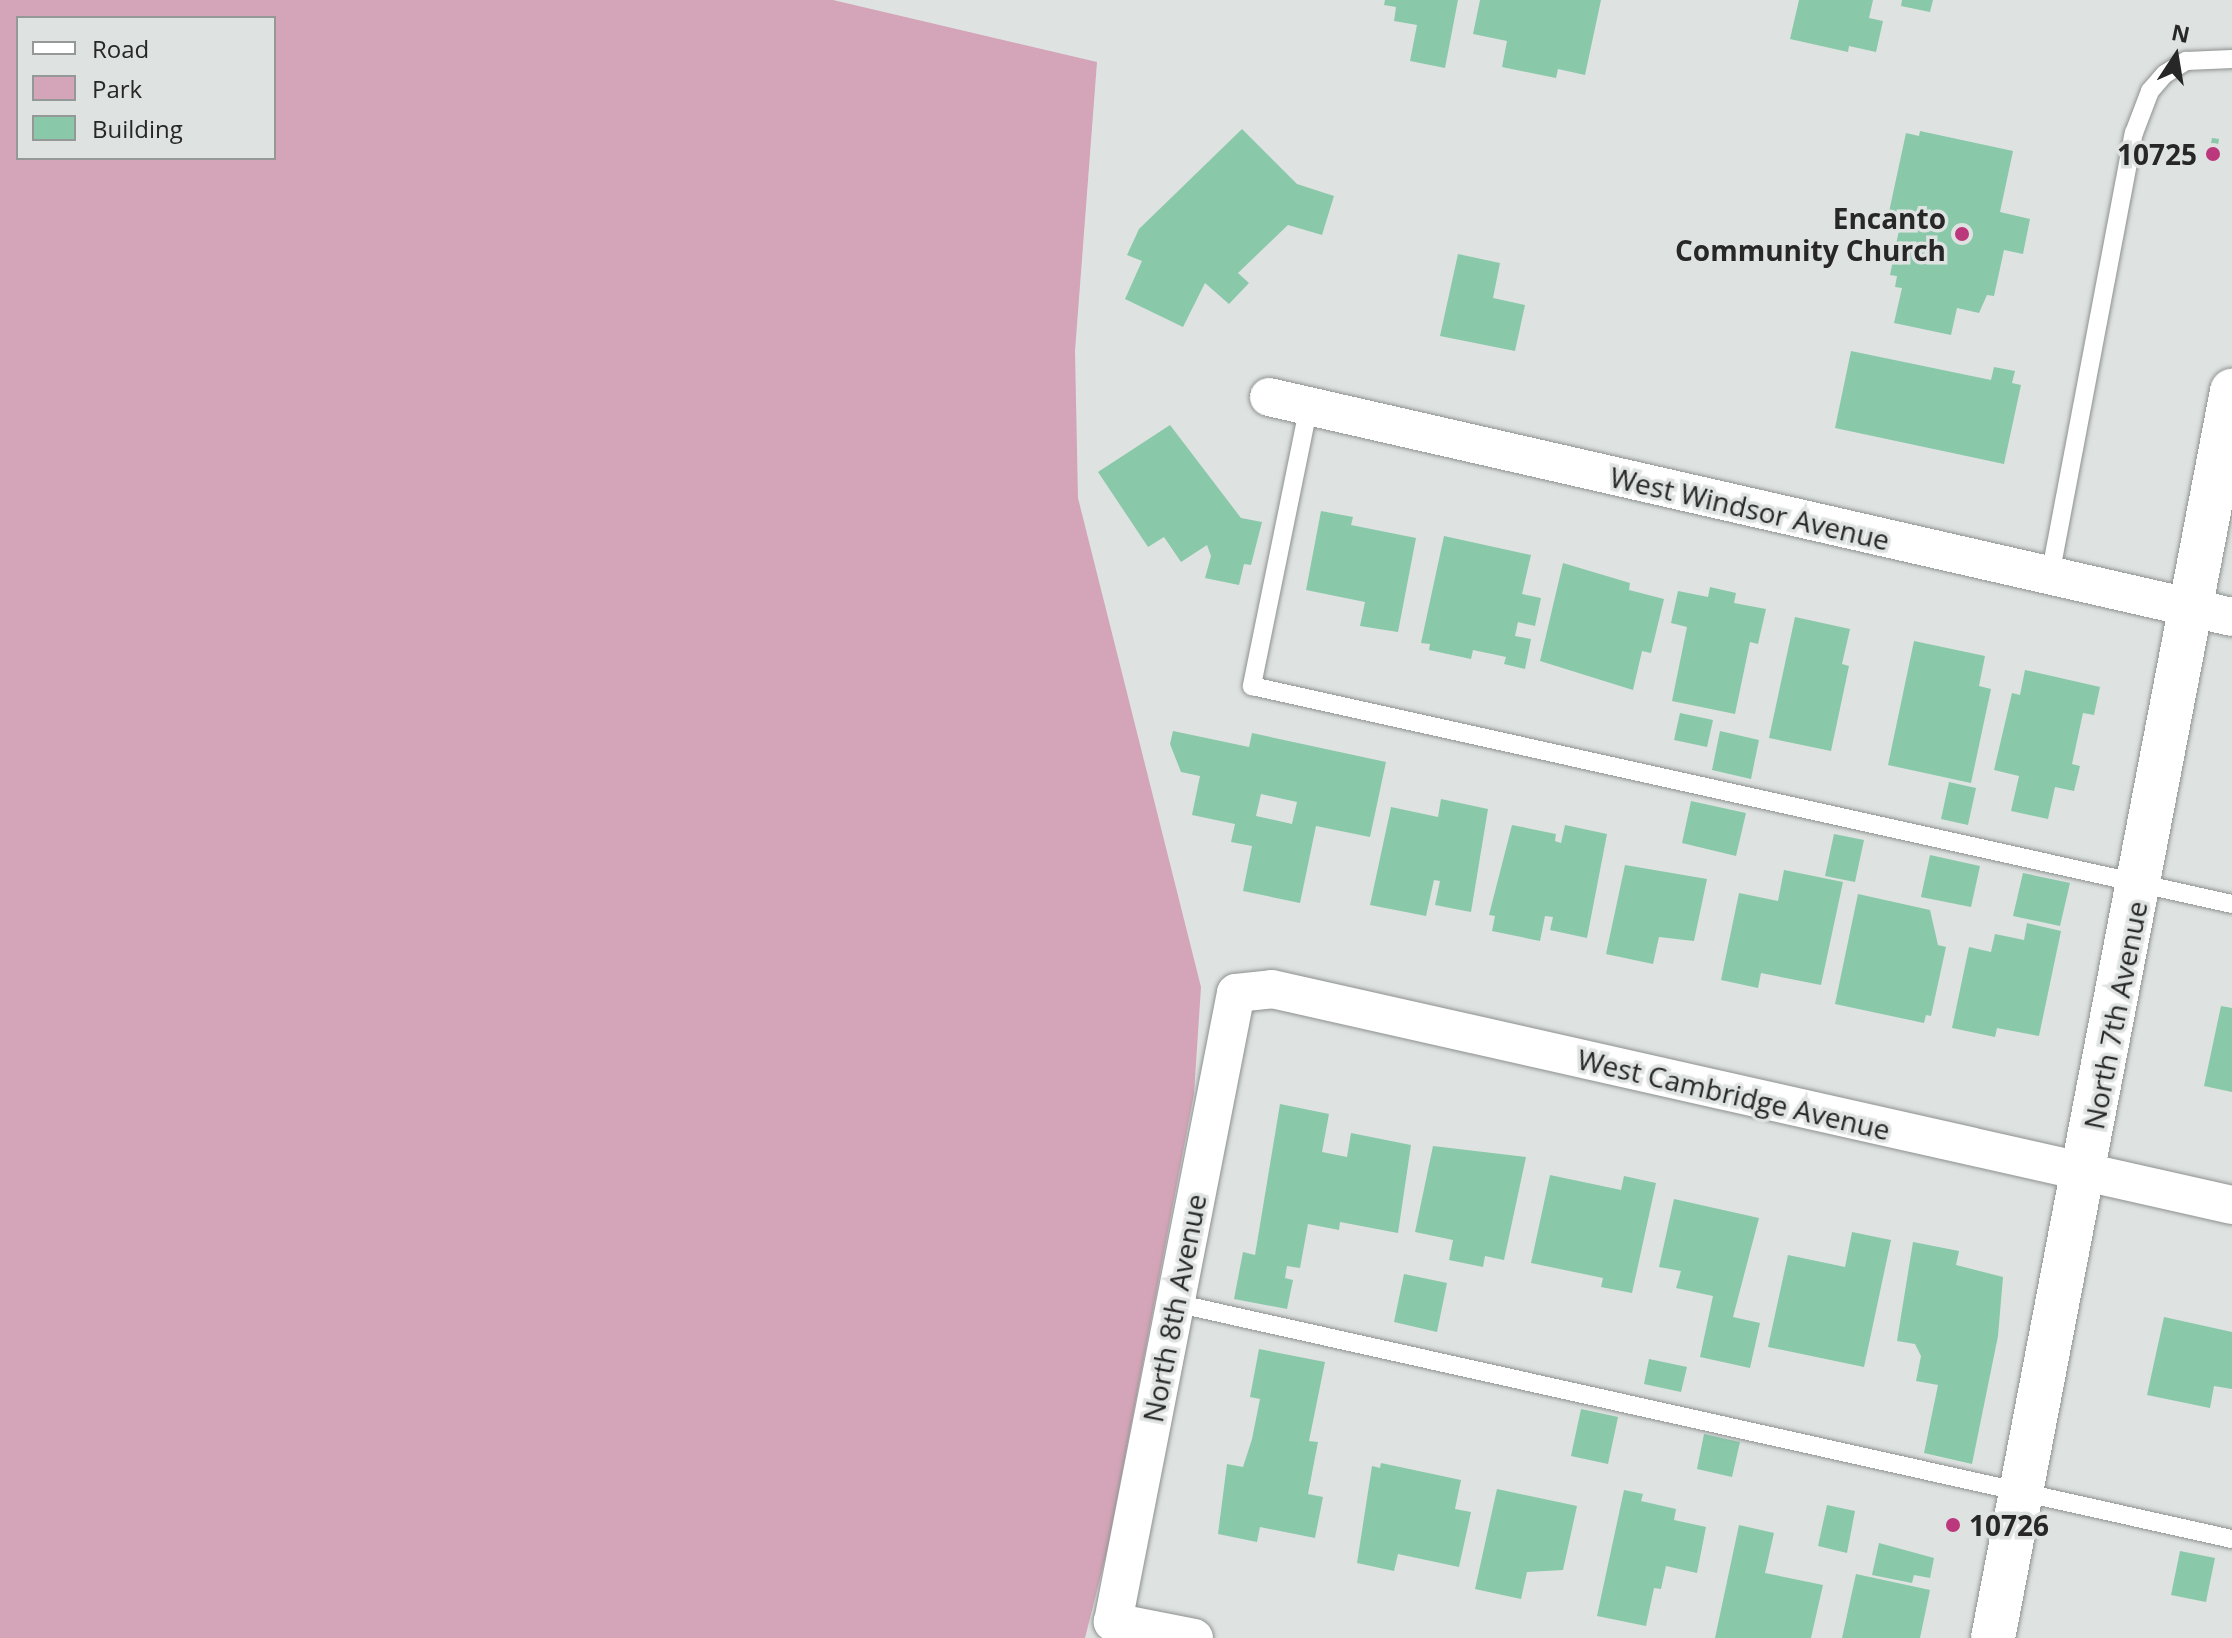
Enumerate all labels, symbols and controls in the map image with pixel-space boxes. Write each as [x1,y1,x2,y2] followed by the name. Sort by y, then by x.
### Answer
[16,16,276,160] legend
[2136,16,2216,96] north arrow
[2169,16,2193,49] text: N
[92,32,149,65] text: Road
[92,72,142,105] text: Park
[92,112,183,145] text: Building
[2117,137,2197,171] place label: 10725
[2204,145,2222,163] marker: 10725
[1675,201,1946,267] place label: Encanto Community Church
[1953,225,1971,243] marker: Encanto Community Church
[1607,459,1893,557] street label: West Windsor Avenue
[2076,898,2154,1132] street label: North 7th Avenue
[1574,1042,1894,1146] street label: West Cambridge Avenue
[1135,1191,1213,1425] street label: North 8th Avenue
[1969,1508,2049,1542] place label: 10726
[1944,1516,1962,1534] marker: 10726

